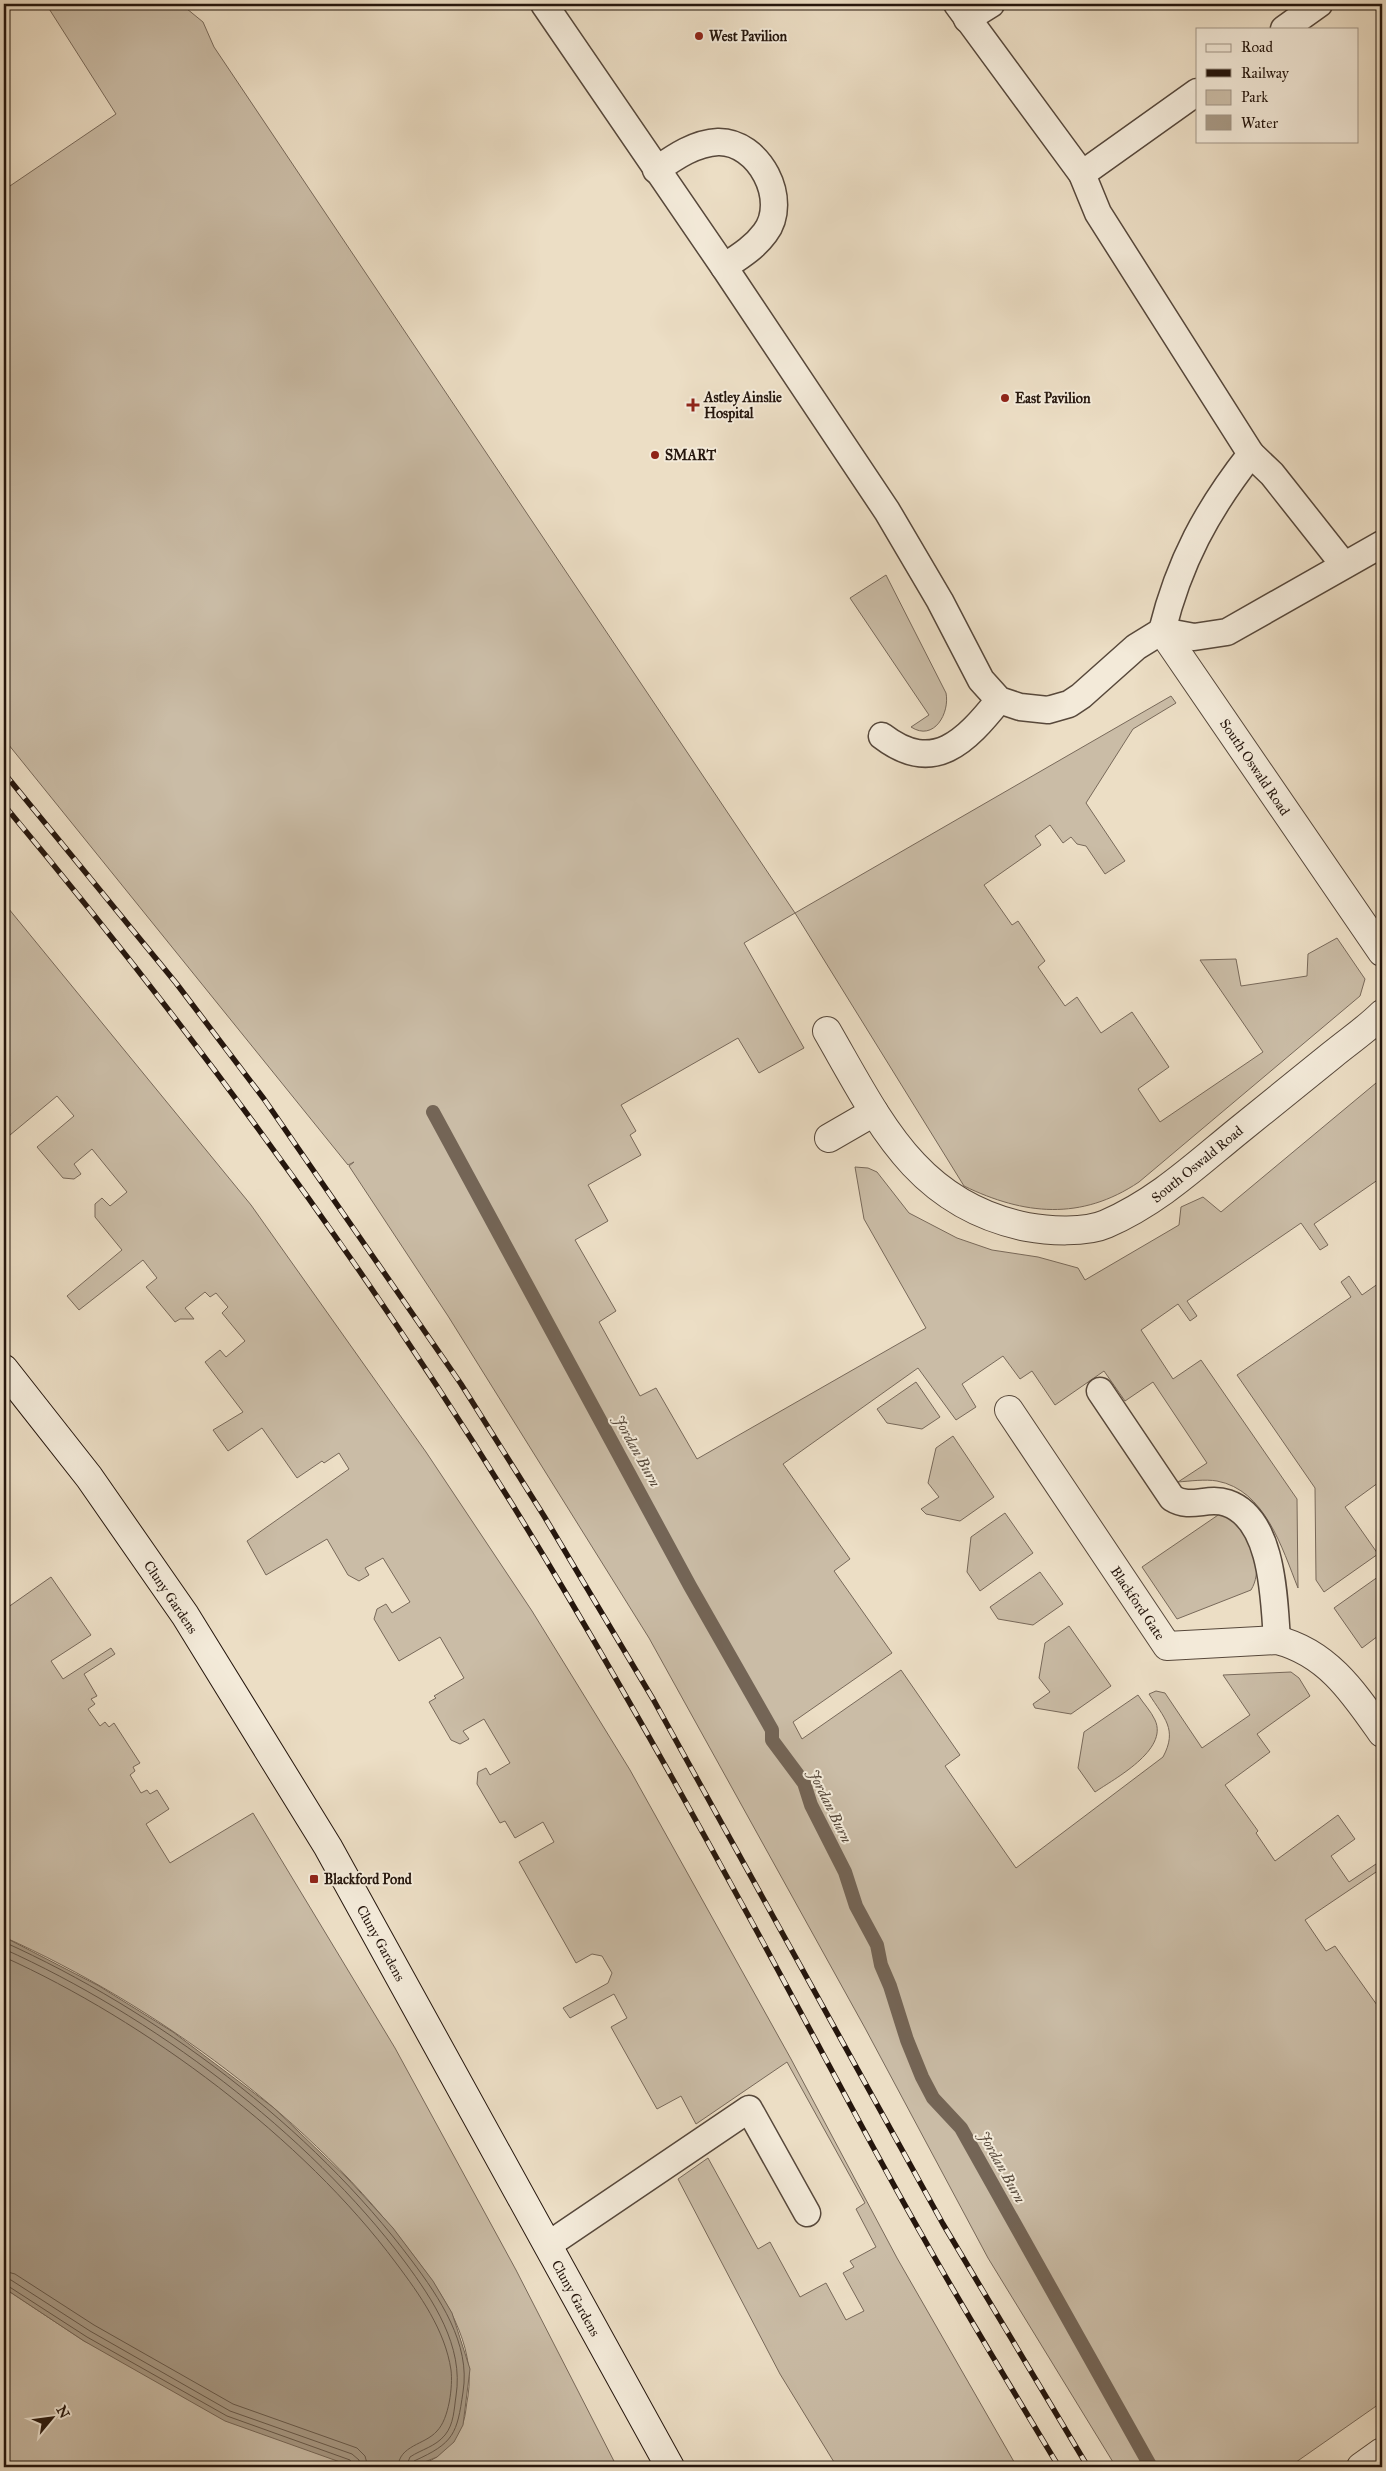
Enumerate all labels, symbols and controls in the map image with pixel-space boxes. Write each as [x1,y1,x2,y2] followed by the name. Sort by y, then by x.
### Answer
[709,28,788,45] place label: West Pavilion
[1196,28,1358,142] legend
[693,30,705,42] marker: West Pavilion
[1241,38,1273,56] text: Road
[1241,64,1290,82] text: Railway
[1241,88,1268,106] text: Park
[1241,114,1278,132] text: Water
[703,389,782,423] place label: Astley Ainslie Hospital
[1015,390,1091,407] place label: East Pavilion
[999,392,1011,404] marker: East Pavilion
[686,398,700,412] marker: Astley Ainslie Hospital
[665,447,717,464] place label: SMART
[649,449,661,461] marker: SMART
[1216,716,1293,819] street label: South Oswald Road
[1148,1122,1247,1207] street label: South Oswald Road
[609,1411,664,1490] water label: Jordan Burn
[140,1557,201,1637] street label: Cluny Gardens
[1107,1563,1169,1644] street label: Blackford Gate
[804,1765,856,1846] water label: Jordan Burn
[324,1871,413,1888] place label: Blackford Pond
[308,1873,320,1885] marker: Blackford Pond
[353,1902,408,1984] street label: Cluny Gardens
[974,2127,1029,2206] water label: Jordan Burn
[548,2257,603,2339] street label: Cluny Gardens
[28,2394,78,2444] north arrow
[53,2403,73,2421] text: N

